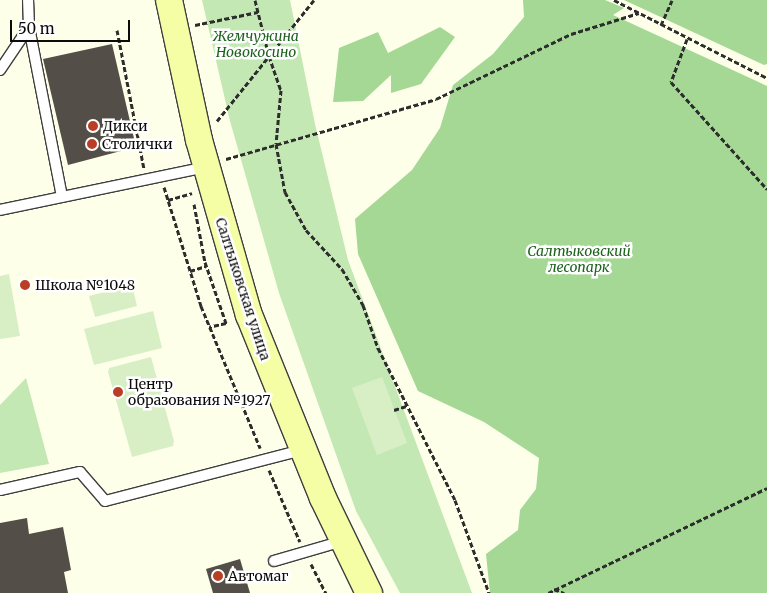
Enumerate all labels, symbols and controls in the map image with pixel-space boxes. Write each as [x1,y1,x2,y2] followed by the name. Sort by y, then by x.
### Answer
[12,10,132,42] scale bar
[18,19,55,38] text: 50 m
[213,28,299,60] park label: Жемчужина Новокосино
[103,118,148,134] place label: Дикси
[87,120,99,132] marker: Дикси
[102,136,173,152] place label: Столички
[86,138,98,150] marker: Столички
[212,216,274,362] street label: Салтыковская улица
[527,243,631,276] park label: Салтыковский лесопарк
[35,277,135,293] place label: Школа №1048
[19,279,31,291] marker: Школа №1048
[128,376,270,408] place label: Центр образования №1927
[112,386,124,398] marker: Центр образования №1927
[228,568,288,584] place label: Автомаг
[212,570,224,582] marker: Автомаг

